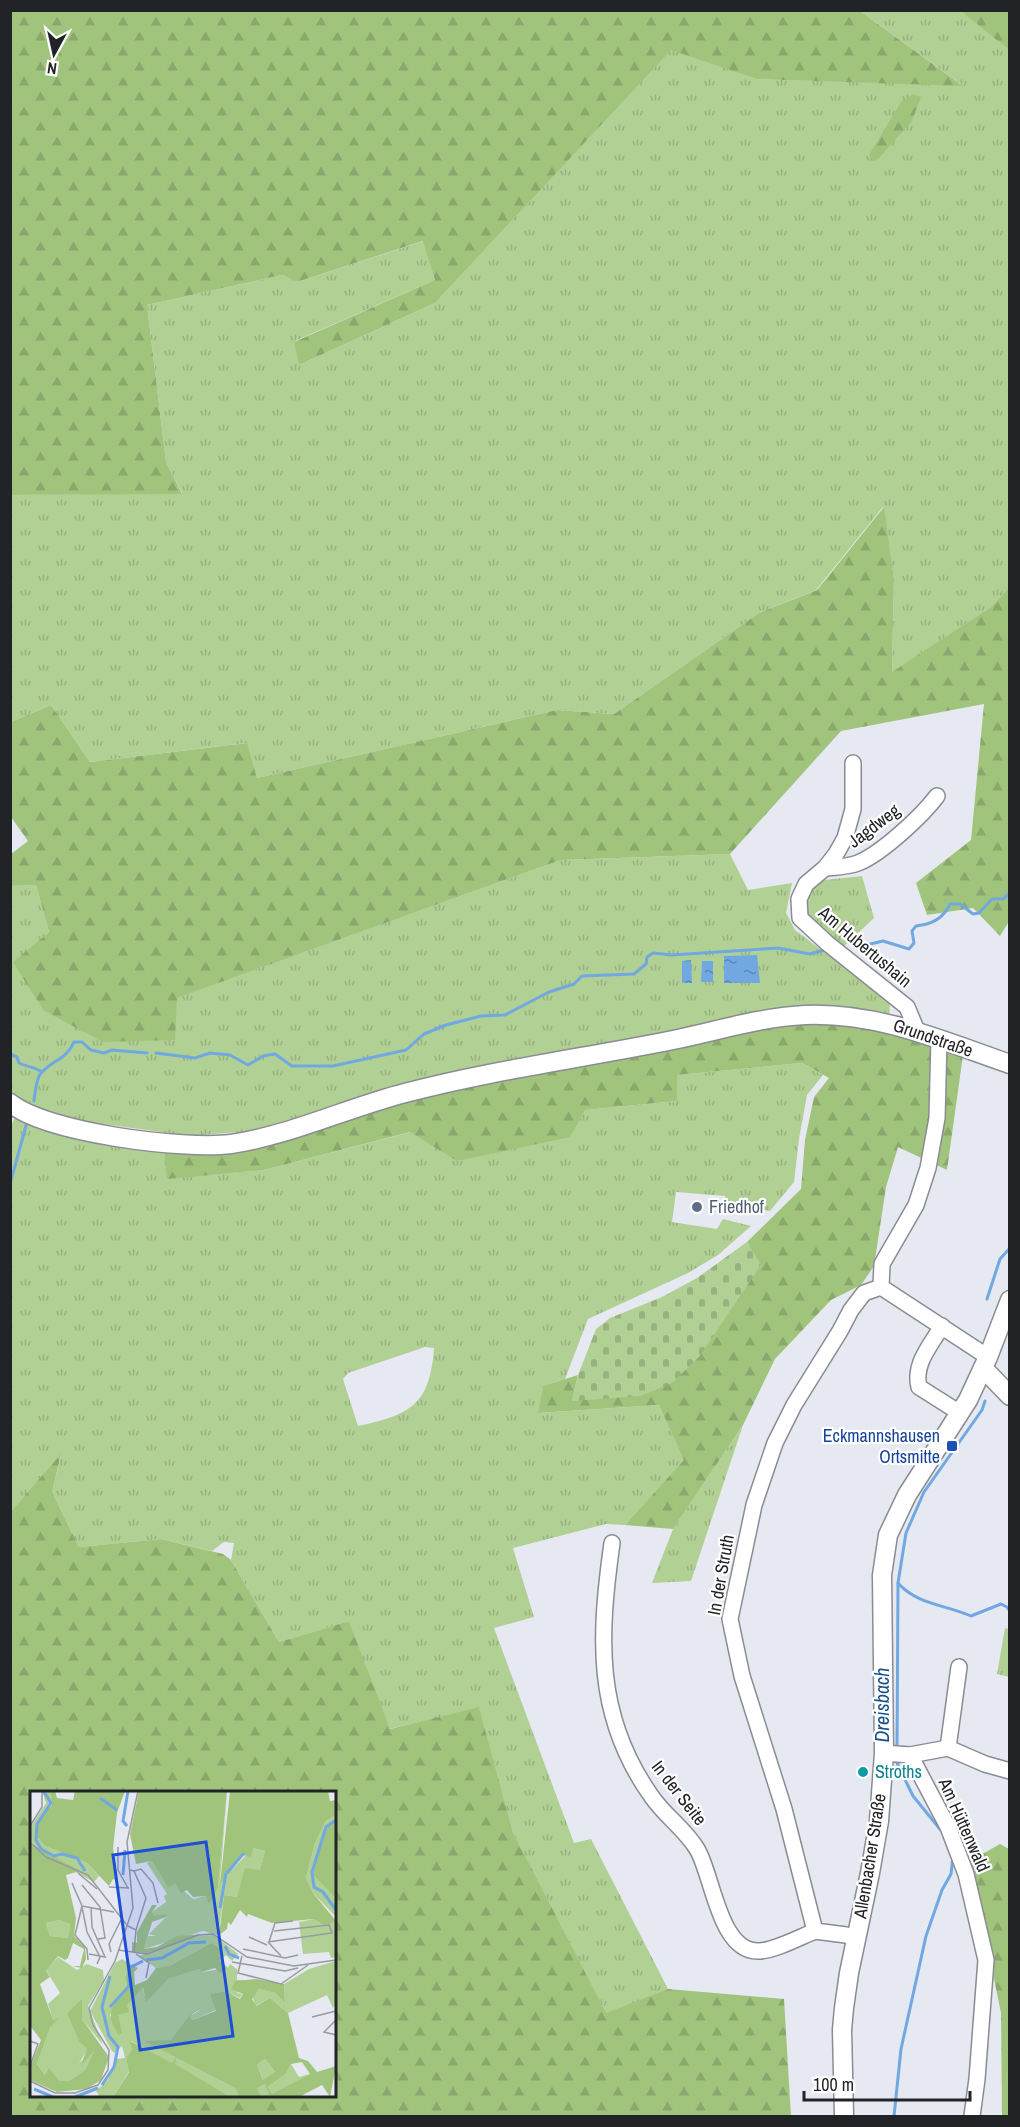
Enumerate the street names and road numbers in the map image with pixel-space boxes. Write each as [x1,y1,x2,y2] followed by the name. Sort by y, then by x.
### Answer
[843,797,905,853] street label: Jagdweg
[813,899,917,993] street label: Am Hubertushain
[890,1012,976,1063] street label: Grundstraße
[701,1533,740,1617] street label: In der Struth
[646,1755,713,1830] street label: In der Seite
[932,1773,996,1876] street label: Am Hüttenwald
[847,1792,892,1921] street label: Allenbacher Straße

